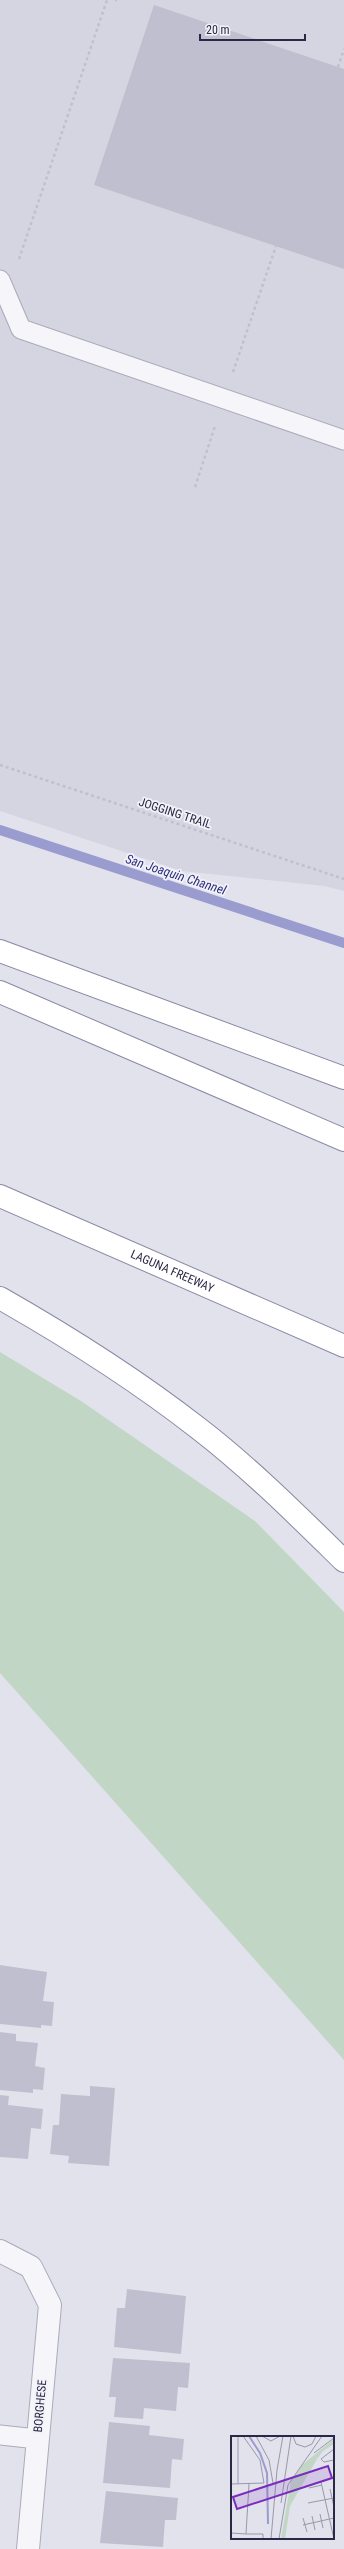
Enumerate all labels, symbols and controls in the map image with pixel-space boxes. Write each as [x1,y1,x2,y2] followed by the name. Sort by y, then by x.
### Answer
[200,16,305,42] scale bar
[206,23,230,37] text: 20 m
[137,795,213,831] street label: JOGGING TRAIL
[124,851,229,898] water label: San Joaquin Channel
[129,1247,217,1296] street label: LAGUNA FREEWAY
[31,2379,49,2433] street label: BORGHESE
[231,2436,334,2539] inset map

